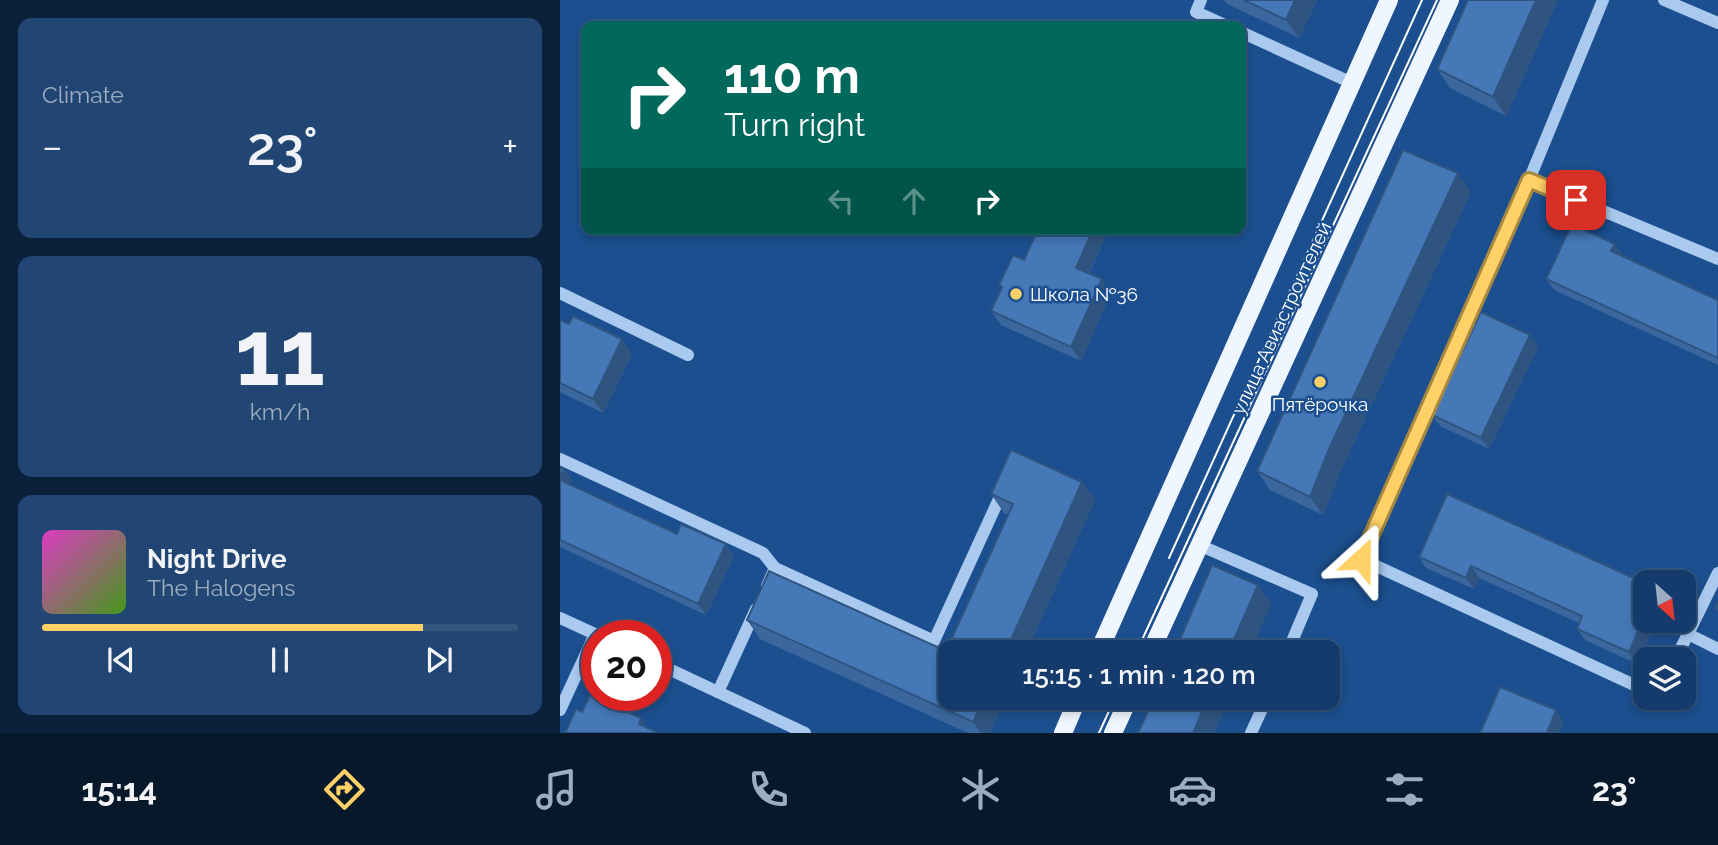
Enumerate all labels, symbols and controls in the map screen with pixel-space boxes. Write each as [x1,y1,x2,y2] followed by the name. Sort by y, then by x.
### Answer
[724,47,860,104] text: 110 m
[609,49,700,140] icon: right
[42,81,124,108] text: Climate
[724,106,865,143] text: Turn right
[247,116,318,177] text: 23°
[42,124,62,169] text: −
[502,124,518,169] text: +
[1546,170,1606,230] pin
[1557,181,1595,219] icon: arrive
[822,182,860,220] icon: left
[895,182,933,220] icon: ahead
[968,182,1006,220] icon: right
[1227,218,1335,418] street label: улица Авиастроителей
[1030,283,1138,305] place label: Школа №36
[1008,286,1024,302] marker: Школа №36
[235,299,325,406] text: 11
[1312,374,1328,390] marker: Пятёрочка
[1272,393,1368,415] place label: Пятёрочка
[250,398,310,425] text: km/h
[1324,522,1398,596] position arrow
[147,544,286,574] text: Night Drive
[1633,570,1696,634] north arrow
[1633,570,1696,710] map controls
[147,574,295,601] text: The Halogens
[581,620,672,711] speed limit sign: 20
[102,641,140,679] icon: previous
[261,641,299,679] icon: pause
[420,641,458,679] icon: next
[1633,647,1696,710] button: layers
[1022,660,1256,690] text: 15:15 · 1 min · 120 m
[320,765,369,814] icon: directions
[532,765,581,814] icon: music
[744,765,793,814] icon: phone
[956,765,1005,814] icon: climate
[1168,765,1217,814] icon: car
[1380,765,1429,814] icon: filters
[81,771,157,808] text: 15:14
[1592,771,1636,808] text: 23°

